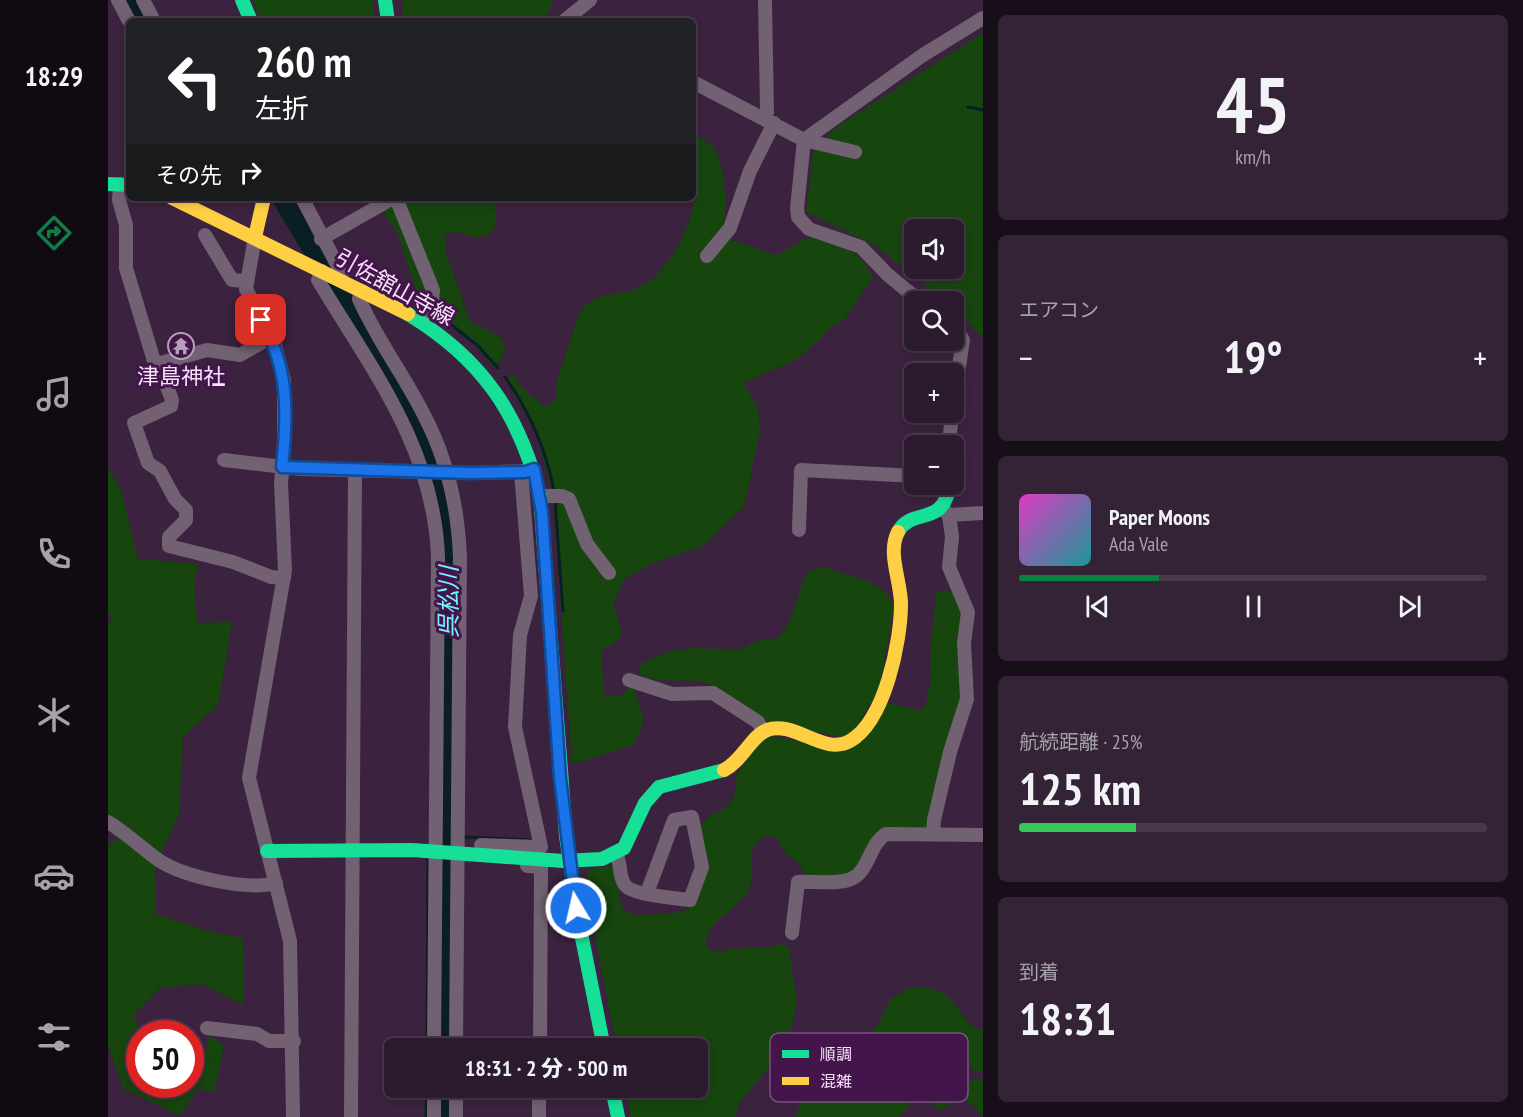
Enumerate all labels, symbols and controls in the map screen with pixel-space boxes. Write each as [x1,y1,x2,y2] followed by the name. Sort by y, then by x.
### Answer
[255,34,352,89] text: 260 m
[156,42,234,120] icon: left
[1216,54,1290,155] text: 45
[25,59,83,93] text: 18:29
[255,91,309,125] text: 左折
[1235,144,1271,170] text: km/h
[234,156,267,189] icon: right
[156,161,222,189] text: その先
[33,212,75,254] icon: directions
[904,219,964,495] map controls
[904,219,964,279] button: sound
[330,243,460,331] street label: 引佐舘山寺線
[904,291,964,351] button: search
[235,294,286,345] pin
[1019,297,1099,323] text: エアコン
[244,303,277,336] icon: arrive
[1223,327,1283,385] text: 19°
[166,331,196,361] temple icon: 津島神社
[1019,336,1033,379] text: −
[1473,336,1487,379] text: +
[137,362,225,390] place label: 津島神社
[904,363,964,423] button: +
[33,373,75,415] icon: music
[904,435,964,495] button: −
[1109,503,1210,531] text: Paper Moons
[1109,531,1168,557] text: Ada Vale
[33,533,75,575] icon: phone
[433,563,464,638] water label: 呉松川
[1081,590,1114,623] icon: previous
[1237,590,1270,623] icon: pause
[1393,590,1426,623] icon: next
[33,694,75,736] icon: climate
[1019,729,1142,755] text: 航続距離 · 25%
[1019,759,1141,817] text: 125 km
[33,855,75,897] icon: car
[544,876,608,940] position arrow
[1019,959,1059,985] text: 到着
[1019,989,1116,1047] text: 18:31
[33,1016,75,1058] icon: filters
[126,1020,204,1098] speed limit sign: 50
[770,1033,968,1102] legend
[820,1044,852,1064] text: 順調
[465,1054,627,1082] text: 18:31 · 2 分 · 500 m
[820,1071,852,1091] text: 混雑

